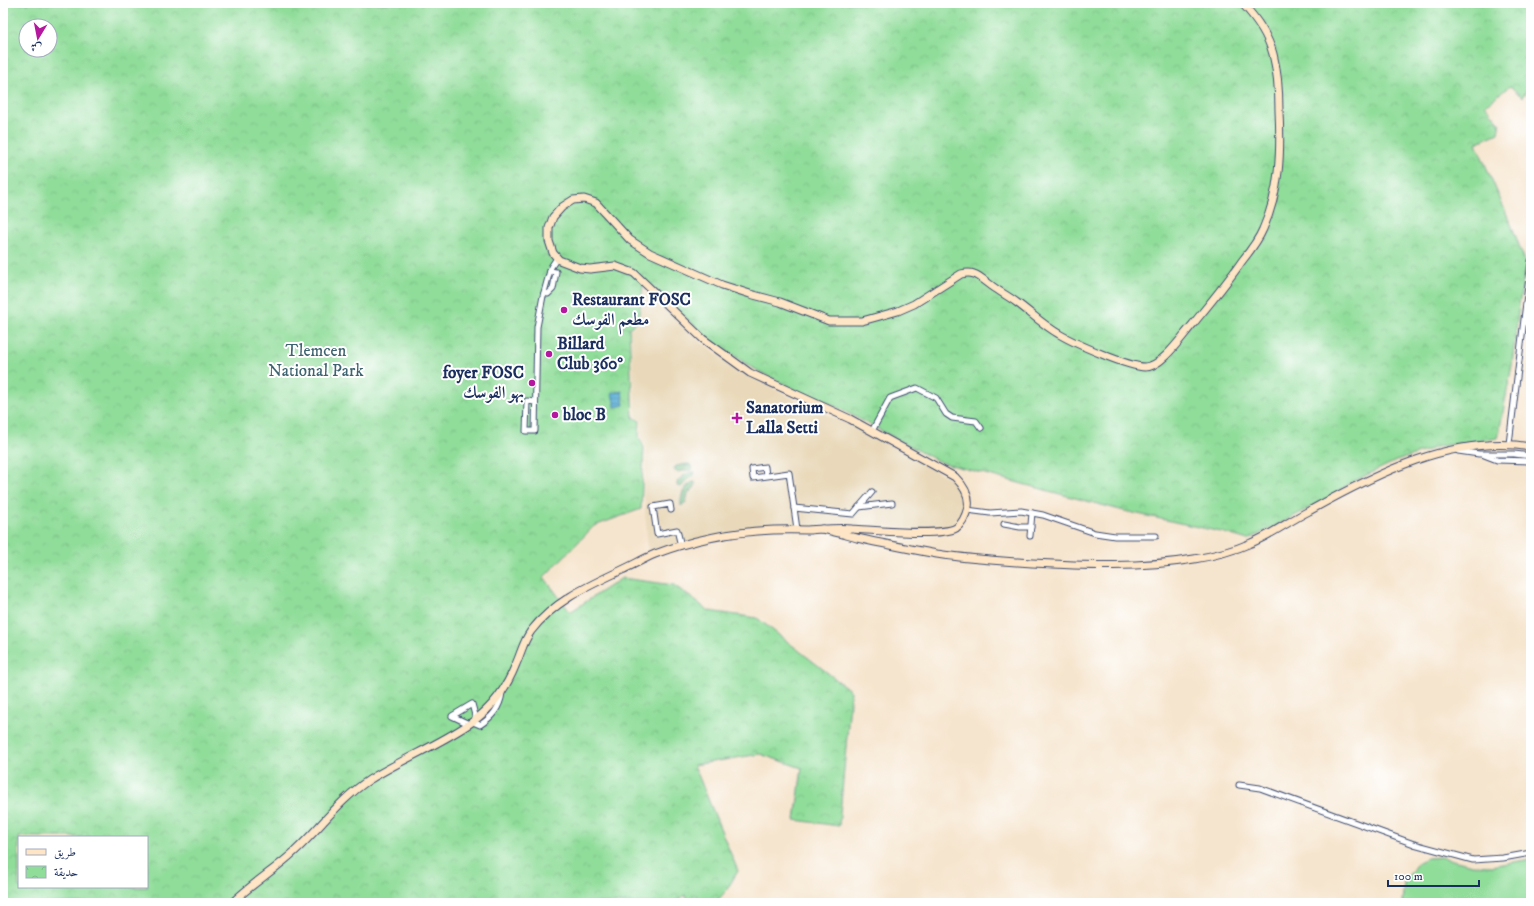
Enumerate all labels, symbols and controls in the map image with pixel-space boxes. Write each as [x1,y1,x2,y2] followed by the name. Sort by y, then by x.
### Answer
[18,18,58,58] north arrow
[30,39,43,55] text: ش
[572,289,691,335] place label: Restaurant FOSC مطعم الفوسك
[559,305,569,315] marker: Restaurant FOSC مطعم الفوسك
[557,333,624,375] place label: Billard Club 360°
[268,340,364,382] park label: Tlemcen National Park
[544,349,554,359] marker: Billard Club 360°
[442,362,524,404] place label: foyer FOSC بهو الفوسك
[527,378,537,388] marker: foyer FOSC بهو الفوسك
[746,397,824,439] place label: Sanatorium Lalla Setti
[562,404,606,426] place label: bloc B
[550,410,560,420] marker: bloc B
[731,412,743,424] marker: Sanatorium Lalla Setti
[18,836,148,888] legend
[54,845,76,860] text: طريق
[1388,862,1479,888] scale bar
[54,865,78,880] text: حديقة
[1394,869,1423,884] text: 100 m

